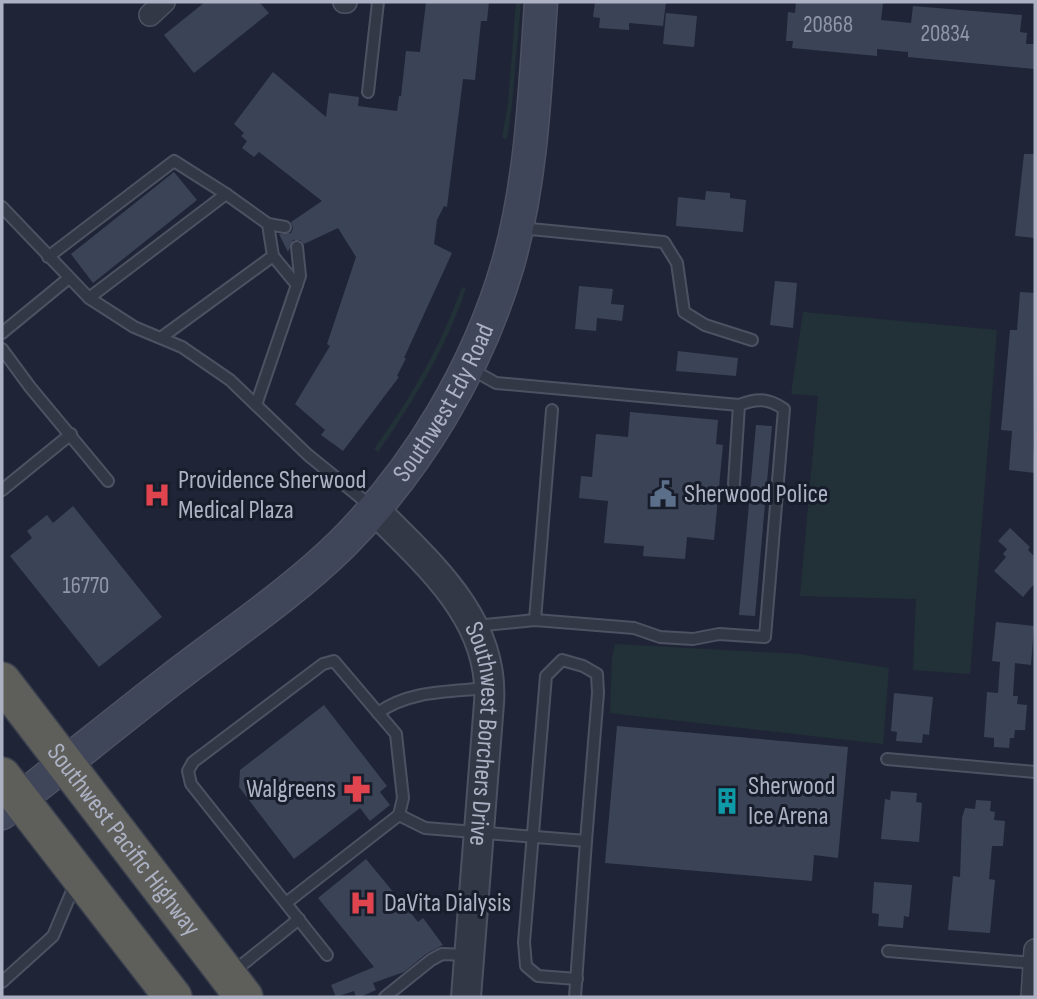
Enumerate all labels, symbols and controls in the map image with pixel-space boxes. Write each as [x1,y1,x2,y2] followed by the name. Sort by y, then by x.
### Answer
[803,11,853,39] house number: 20868
[920,20,970,48] house number: 20834
[386,319,501,488] street label: Southwest Edy Road
[178,465,366,526] place label: Providence Sherwood Medical Plaza
[648,479,678,509] public building icon: Sherwood Police
[684,479,828,510] place label: Sherwood Police
[142,480,172,510] hospital icon: Providence Sherwood Medical Plaza
[63,572,109,600] house number: 16770
[458,617,505,847] street label: Southwest Borchers Drive
[40,738,207,942] street label: Southwest Pacific Highway
[748,771,835,832] place label: Sherwood Ice Arena
[246,774,336,805] place label: Walgreens
[342,774,372,804] pharmacy icon: Walgreens
[712,786,742,816] building icon: Sherwood Ice Arena
[348,888,378,918] hospital icon: DaVita Dialysis
[384,888,511,919] place label: DaVita Dialysis

